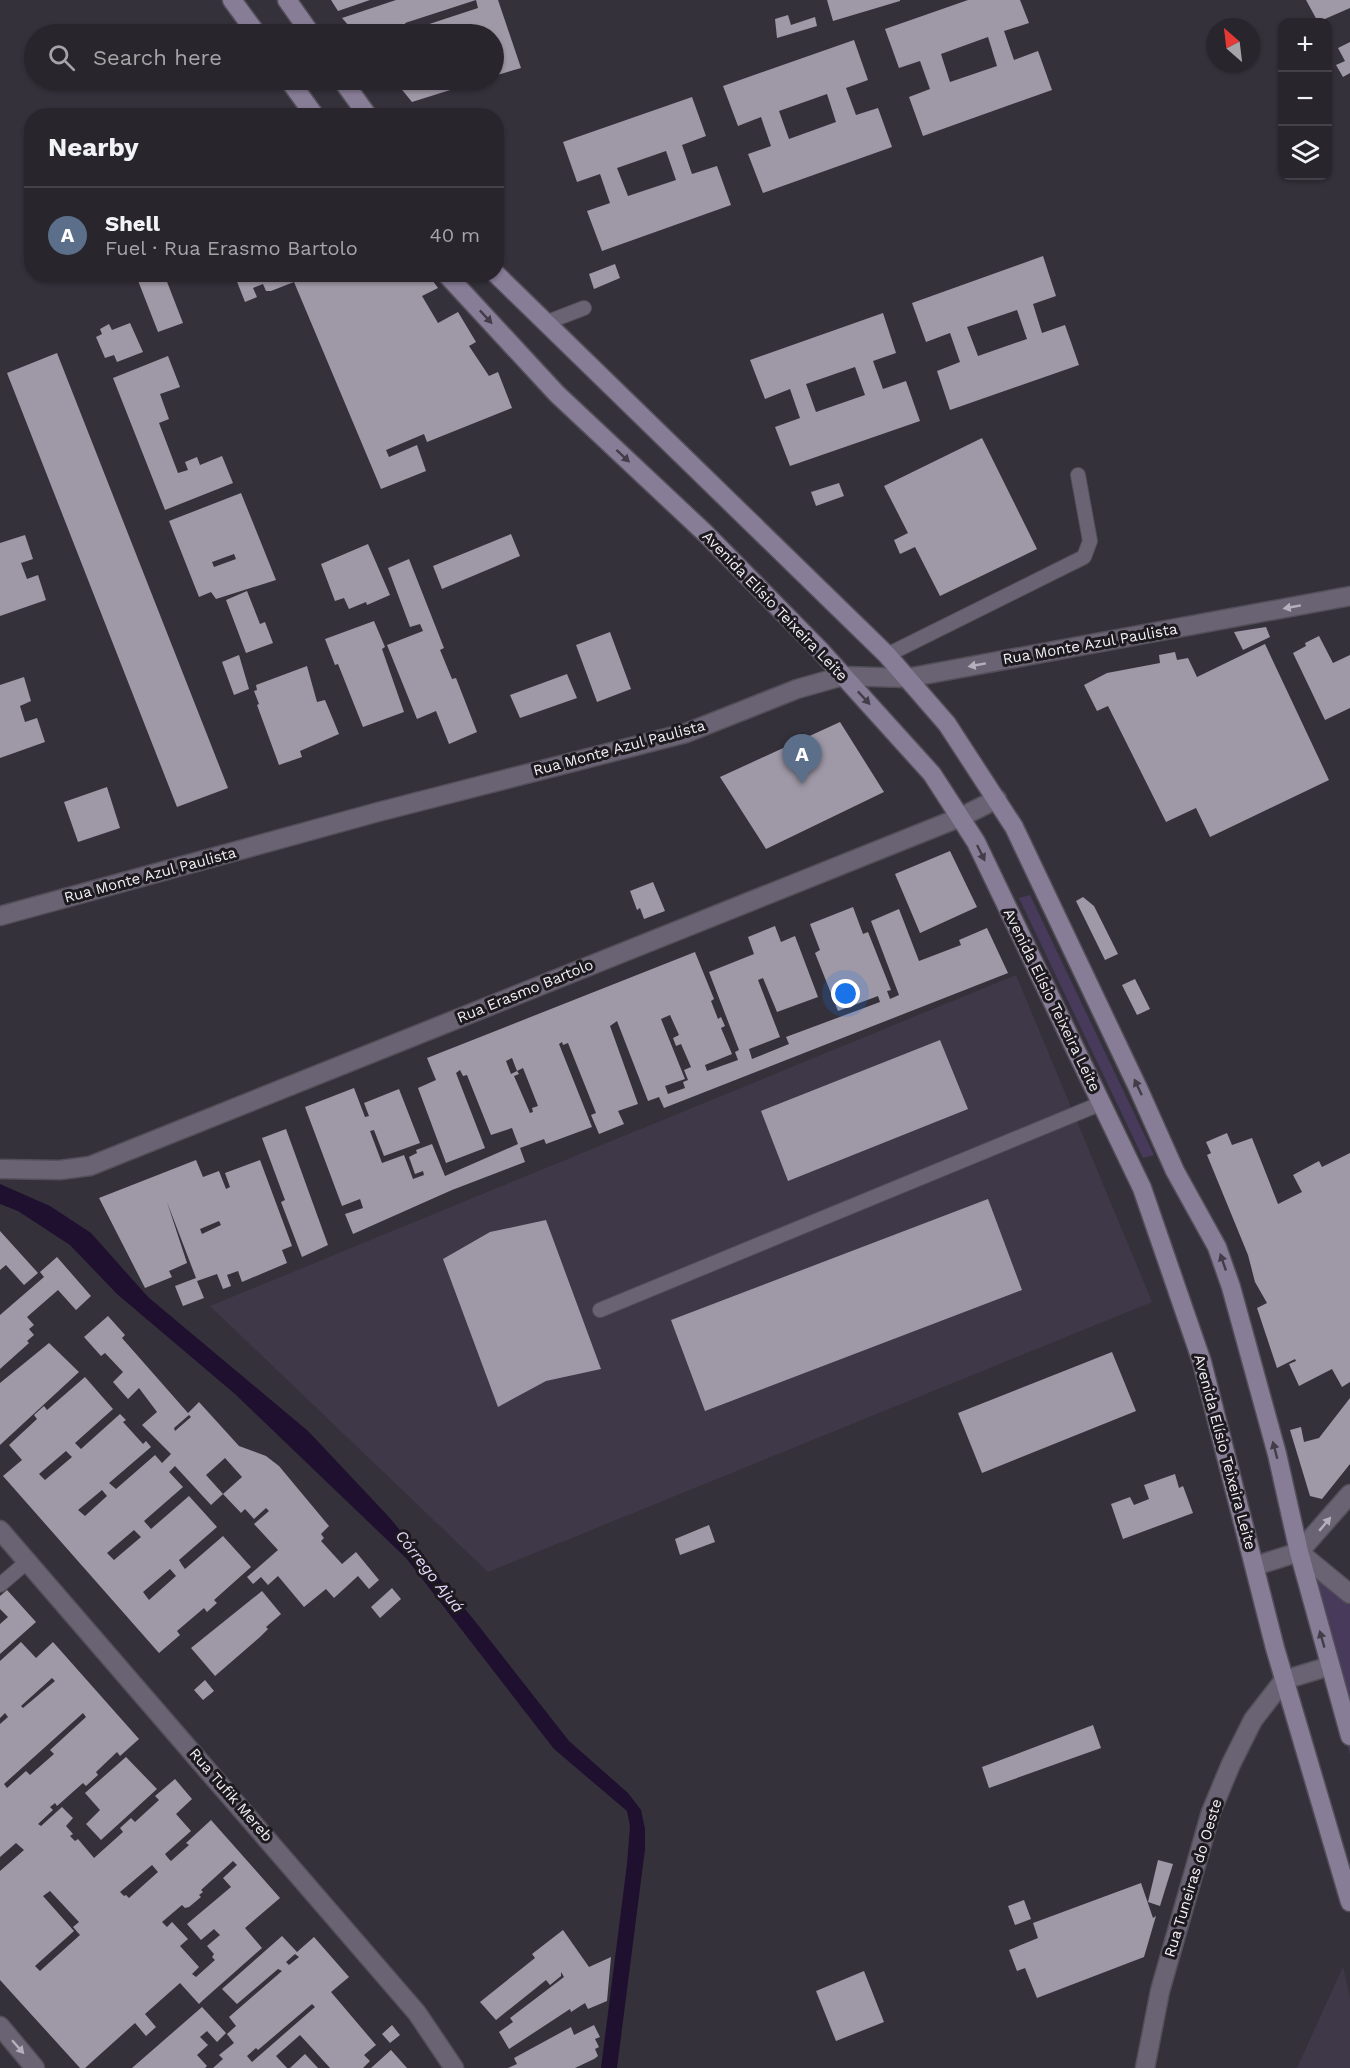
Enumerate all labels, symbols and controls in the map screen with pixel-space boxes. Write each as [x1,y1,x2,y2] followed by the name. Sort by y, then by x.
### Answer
[1206,18,1260,72] north arrow
[1278,18,1332,180] map controls
[1278,18,1332,72] button: +
[24,24,504,90] search box
[45,41,78,74] icon: search
[93,45,222,70] text: Search here
[1278,72,1332,126] button: −
[1278,126,1332,180] button: layers
[48,132,139,162] text: Nearby
[105,211,160,236] text: Shell
[61,223,74,247] text: A
[429,223,480,247] text: 40 m
[105,236,358,260] text: Fuel · Rua Erasmo Bartolo
[479,310,493,325] one-way arrow
[615,449,630,463] one-way arrow
[699,527,851,685] street label: Avenida Elísio Teixeira Leite
[1283,603,1302,612] one-way arrow
[1001,620,1179,668] street label: Rua Monte Azul Paulista
[967,661,986,670] one-way arrow
[857,690,870,705] one-way arrow
[531,716,707,780] street label: Rua Monte Azul Paulista
[782,734,822,784] pin: A
[62,843,238,907] street label: Rua Monte Azul Paulista
[977,845,986,862] one-way arrow
[1000,906,1104,1094] street label: Avenida Elísio Teixeira Leite
[454,955,596,1027] street label: Rua Erasmo Bartolo
[831,979,860,1008] your location
[1133,1078,1142,1095] one-way arrow
[1217,1253,1227,1271] one-way arrow
[1190,1352,1260,1552] street label: Avenida Elísio Teixeira Leite
[1270,1441,1280,1459] one-way arrow
[1318,1517,1331,1532] one-way arrow
[392,1526,468,1616] water label: Córrego Ajuá
[1317,1630,1326,1648] one-way arrow
[186,1745,276,1845] street label: Rua Tufik Mereb
[1160,1797,1226,1959] street label: Rua Tuneiras do Oeste
[11,2039,24,2054] one-way arrow

